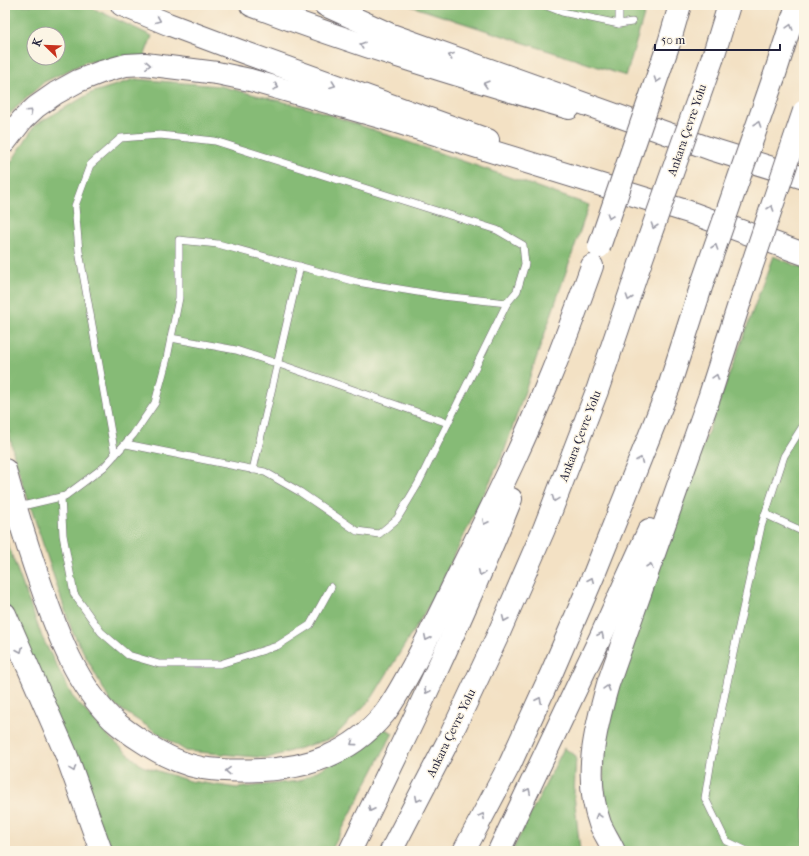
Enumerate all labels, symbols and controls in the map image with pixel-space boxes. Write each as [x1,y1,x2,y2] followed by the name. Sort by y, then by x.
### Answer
[155,16,162,24] one-way arrow
[785,24,794,31] one-way arrow
[26,26,66,66] north arrow
[655,26,780,52] scale bar
[661,33,685,47] text: 50 m
[30,35,45,49] text: K
[358,41,365,50] one-way arrow
[447,52,454,61] one-way arrow
[145,61,151,69] one-way arrow
[653,76,661,83] one-way arrow
[329,80,336,88] one-way arrow
[482,80,489,89] one-way arrow
[272,82,279,91] one-way arrow
[664,82,709,179] street label: Ankara Çevre Yolu
[25,110,33,117] one-way arrow
[753,121,761,128] one-way arrow
[767,205,775,212] one-way arrow
[606,212,615,219] one-way arrow
[650,222,658,229] one-way arrow
[711,244,719,251] one-way arrow
[625,294,633,301] one-way arrow
[711,373,719,380] one-way arrow
[556,388,604,484] street label: Ankara Çevre Yolu
[635,456,643,463] one-way arrow
[552,495,560,502] one-way arrow
[482,517,490,525] one-way arrow
[645,562,654,569] one-way arrow
[478,569,486,576] one-way arrow
[586,577,594,585] one-way arrow
[502,615,510,622] one-way arrow
[597,632,605,639] one-way arrow
[425,634,432,641] one-way arrow
[16,647,24,654] one-way arrow
[602,685,611,692] one-way arrow
[423,687,478,780] street label: Ankara Çevre Yolu
[424,687,432,695] one-way arrow
[535,696,543,703] one-way arrow
[350,738,357,745] one-way arrow
[68,766,76,773] one-way arrow
[225,766,231,775] one-way arrow
[523,787,531,795] one-way arrow
[415,795,423,802] one-way arrow
[368,804,376,812] one-way arrow
[594,812,603,819] one-way arrow
[478,813,485,821] one-way arrow

